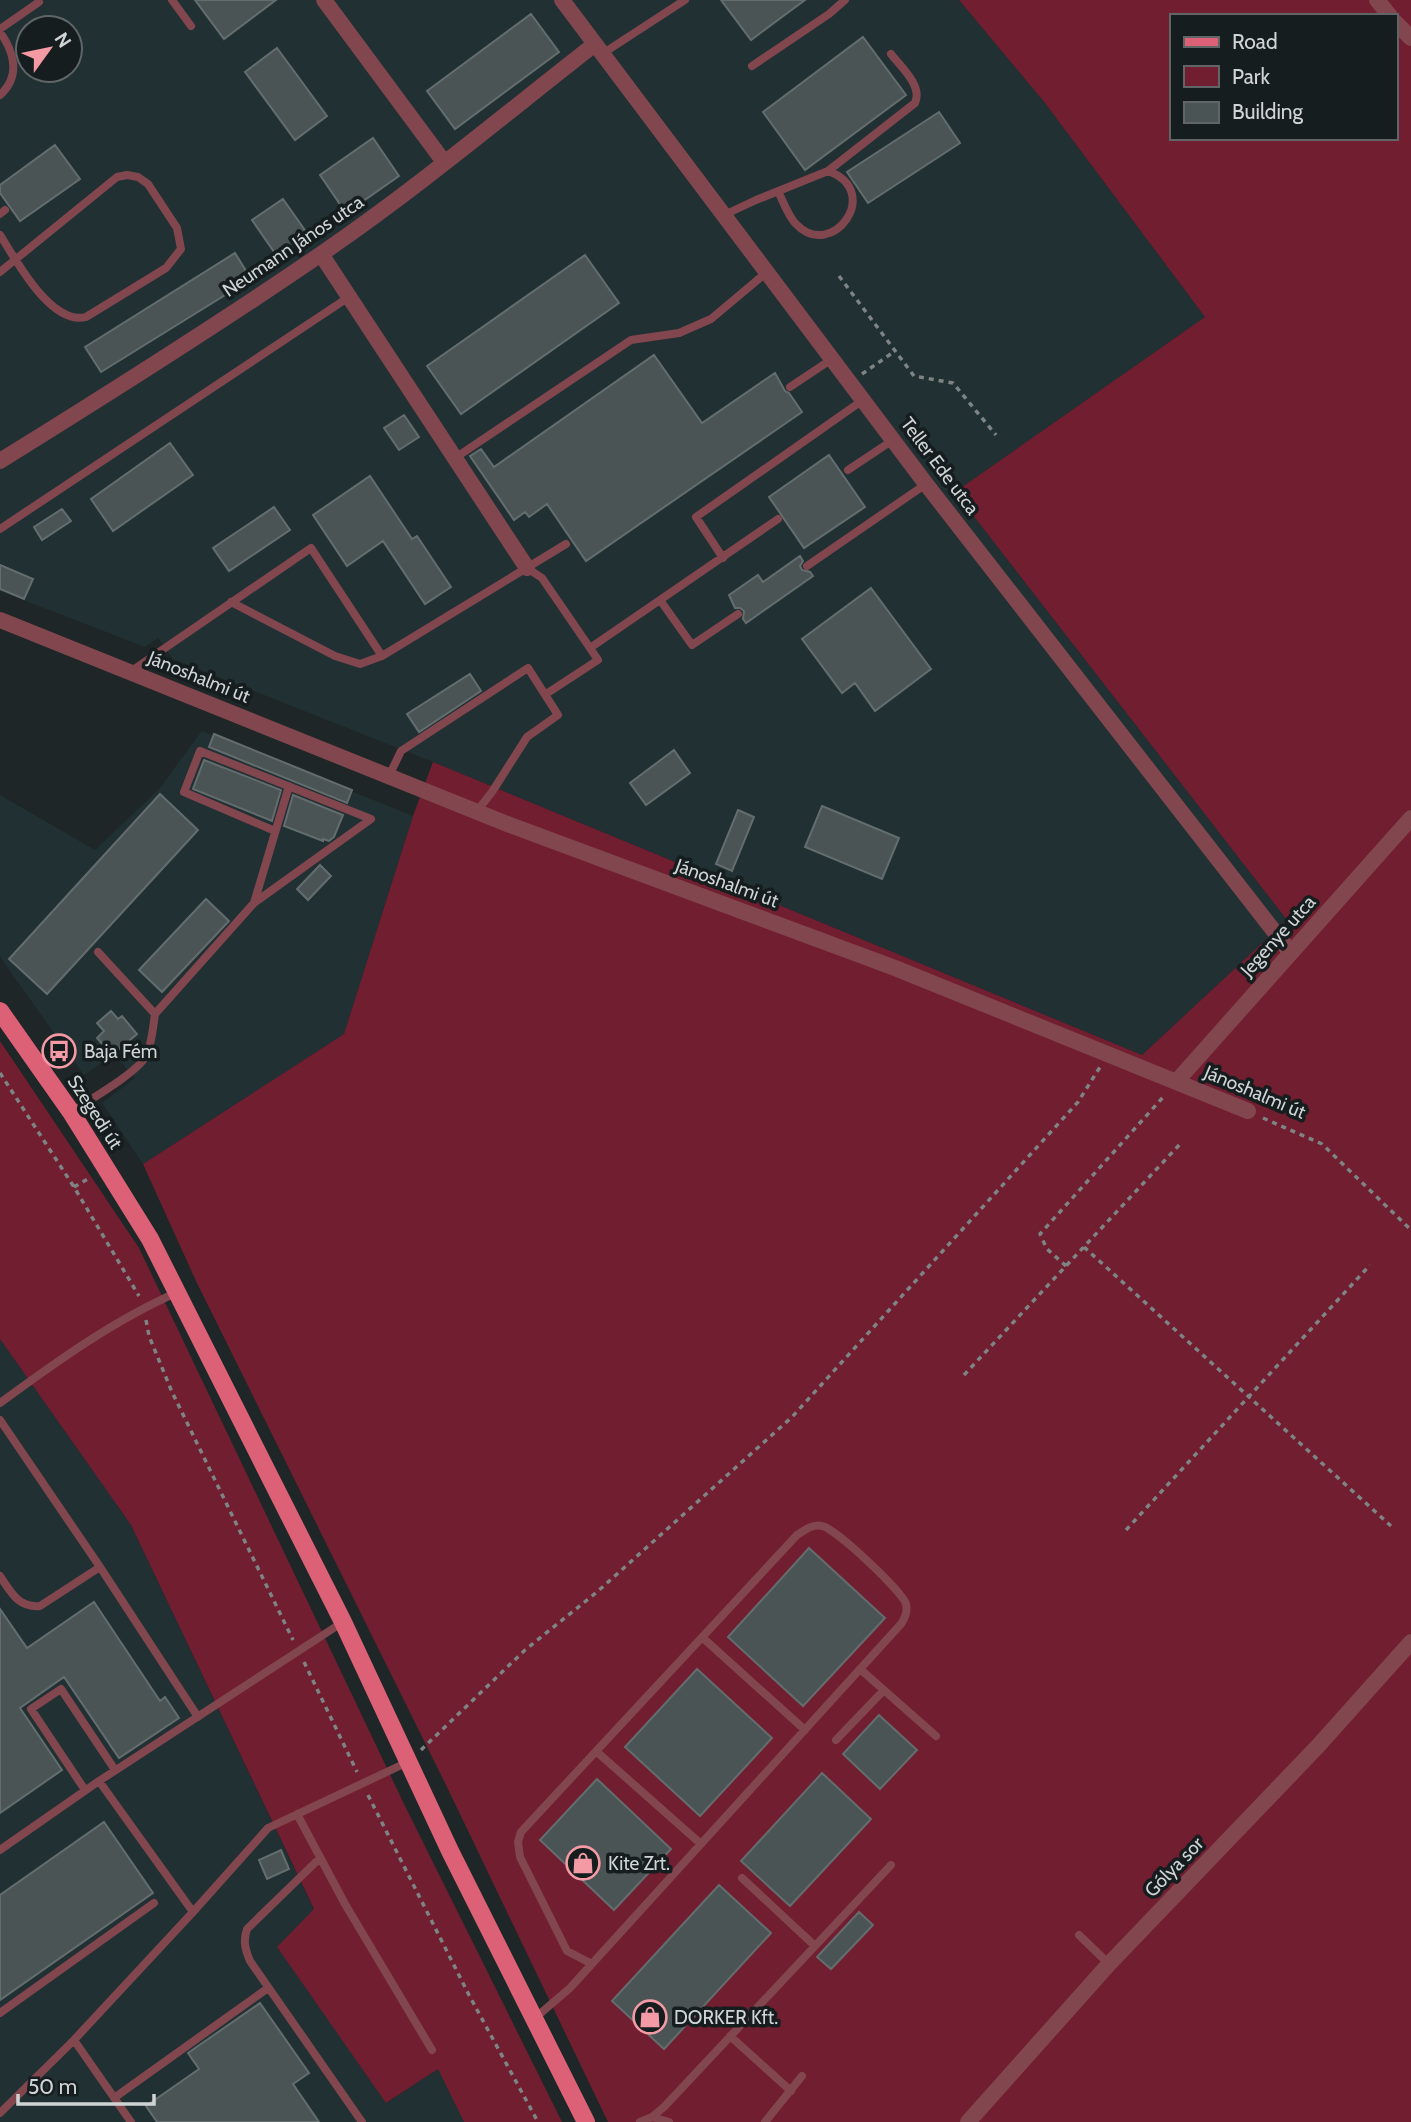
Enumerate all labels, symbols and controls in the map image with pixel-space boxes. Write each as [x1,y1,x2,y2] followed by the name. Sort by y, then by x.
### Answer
[14,14,84,84] north arrow
[1170,14,1397,140] legend
[50,28,76,52] text: N
[1232,29,1278,54] text: Road
[1232,64,1270,89] text: Park
[1232,99,1304,124] text: Building
[218,190,368,302] street label: Neumann János utca
[896,413,984,519] street label: Teller Ede utca
[144,646,254,708] street label: Jánoshalmi út
[671,853,782,912] street label: Jánoshalmi út
[1235,891,1320,982] street label: Jegenye utca
[40,1032,78,1070] bus stop icon: Baja Fém
[84,1040,157,1063] place label: Baja Fém
[1200,1060,1310,1124] street label: Jánoshalmi út
[63,1071,128,1154] street label: Szegedi út
[1140,1832,1208,1902] street label: Gólya sor
[564,1844,602,1882] shop icon: Kite Zrt.
[608,1852,670,1875] place label: Kite Zrt.
[631,1998,669,2036] shop icon: DORKER Kft.
[674,2006,778,2029] place label: DORKER Kft.
[18,2062,154,2106] scale bar
[28,2074,77,2099] text: 50 m

